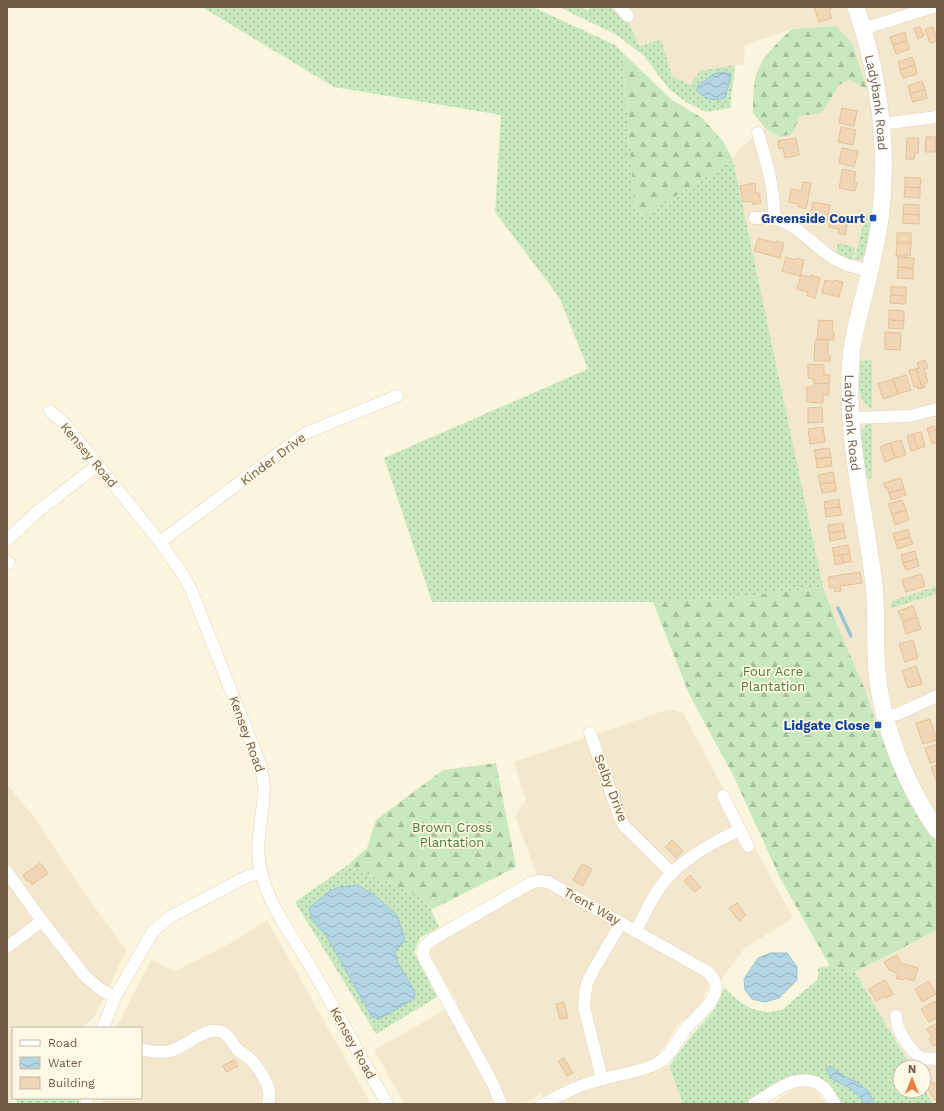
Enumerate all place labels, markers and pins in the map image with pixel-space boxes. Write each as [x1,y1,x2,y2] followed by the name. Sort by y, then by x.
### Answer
[761,211,865,226] place label: Greenside Court
[868,213,878,223] marker: Greenside Court
[783,718,870,733] place label: Lidgate Close
[873,720,883,730] marker: Lidgate Close

